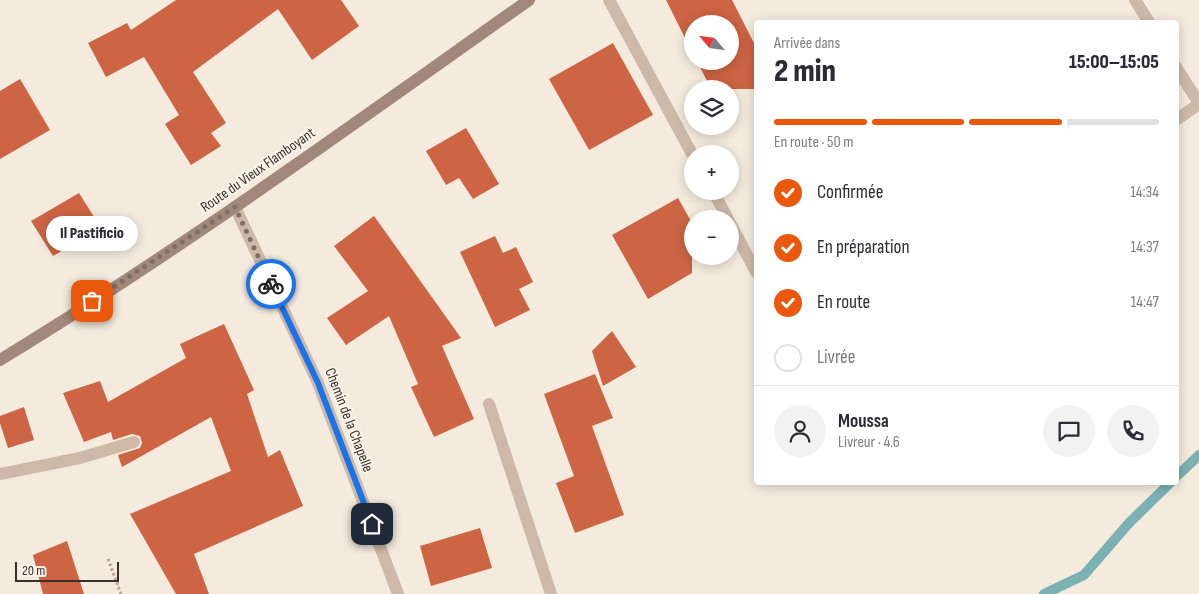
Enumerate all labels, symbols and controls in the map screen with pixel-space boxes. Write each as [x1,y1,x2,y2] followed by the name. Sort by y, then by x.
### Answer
[684,15,739,70] north arrow
[684,15,739,265] map controls
[774,34,840,53] text: Arrivée dans
[1069,51,1159,74] text: 15:00–15:05
[774,52,836,91] text: 2 min
[684,80,739,135] button: layers
[197,123,319,217] street label: Route du Vieux Flamboyant
[774,133,853,152] text: En route · 50 m
[684,145,739,200] button: +
[774,179,802,207] icon: check
[817,181,883,204] text: Confirmée
[1130,183,1159,202] text: 14:34
[684,210,739,265] button: −
[46,216,138,251] callout: Il Pastificio
[60,224,124,243] text: Il Pastificio
[774,234,802,262] icon: check
[817,236,910,259] text: En préparation
[1131,238,1159,257] text: 14:37
[246,259,296,309] courier
[257,270,285,298] icon: bike
[71,280,113,322] pin
[78,287,106,315] icon: bag
[774,289,802,317] icon: check
[817,291,870,314] text: En route
[1131,293,1159,312] text: 14:47
[817,346,855,369] text: Livrée
[320,365,378,475] street label: Chemin de la Chapelle
[774,405,826,457] button: person
[1043,405,1095,457] button: chat
[1107,405,1159,457] button: phone
[838,410,889,433] text: Moussa
[838,433,900,452] text: Livreur · 4.6
[351,503,393,545] pin
[358,510,386,538] icon: home
[15,559,119,582] scale bar
[22,562,45,579] text: 20 m

